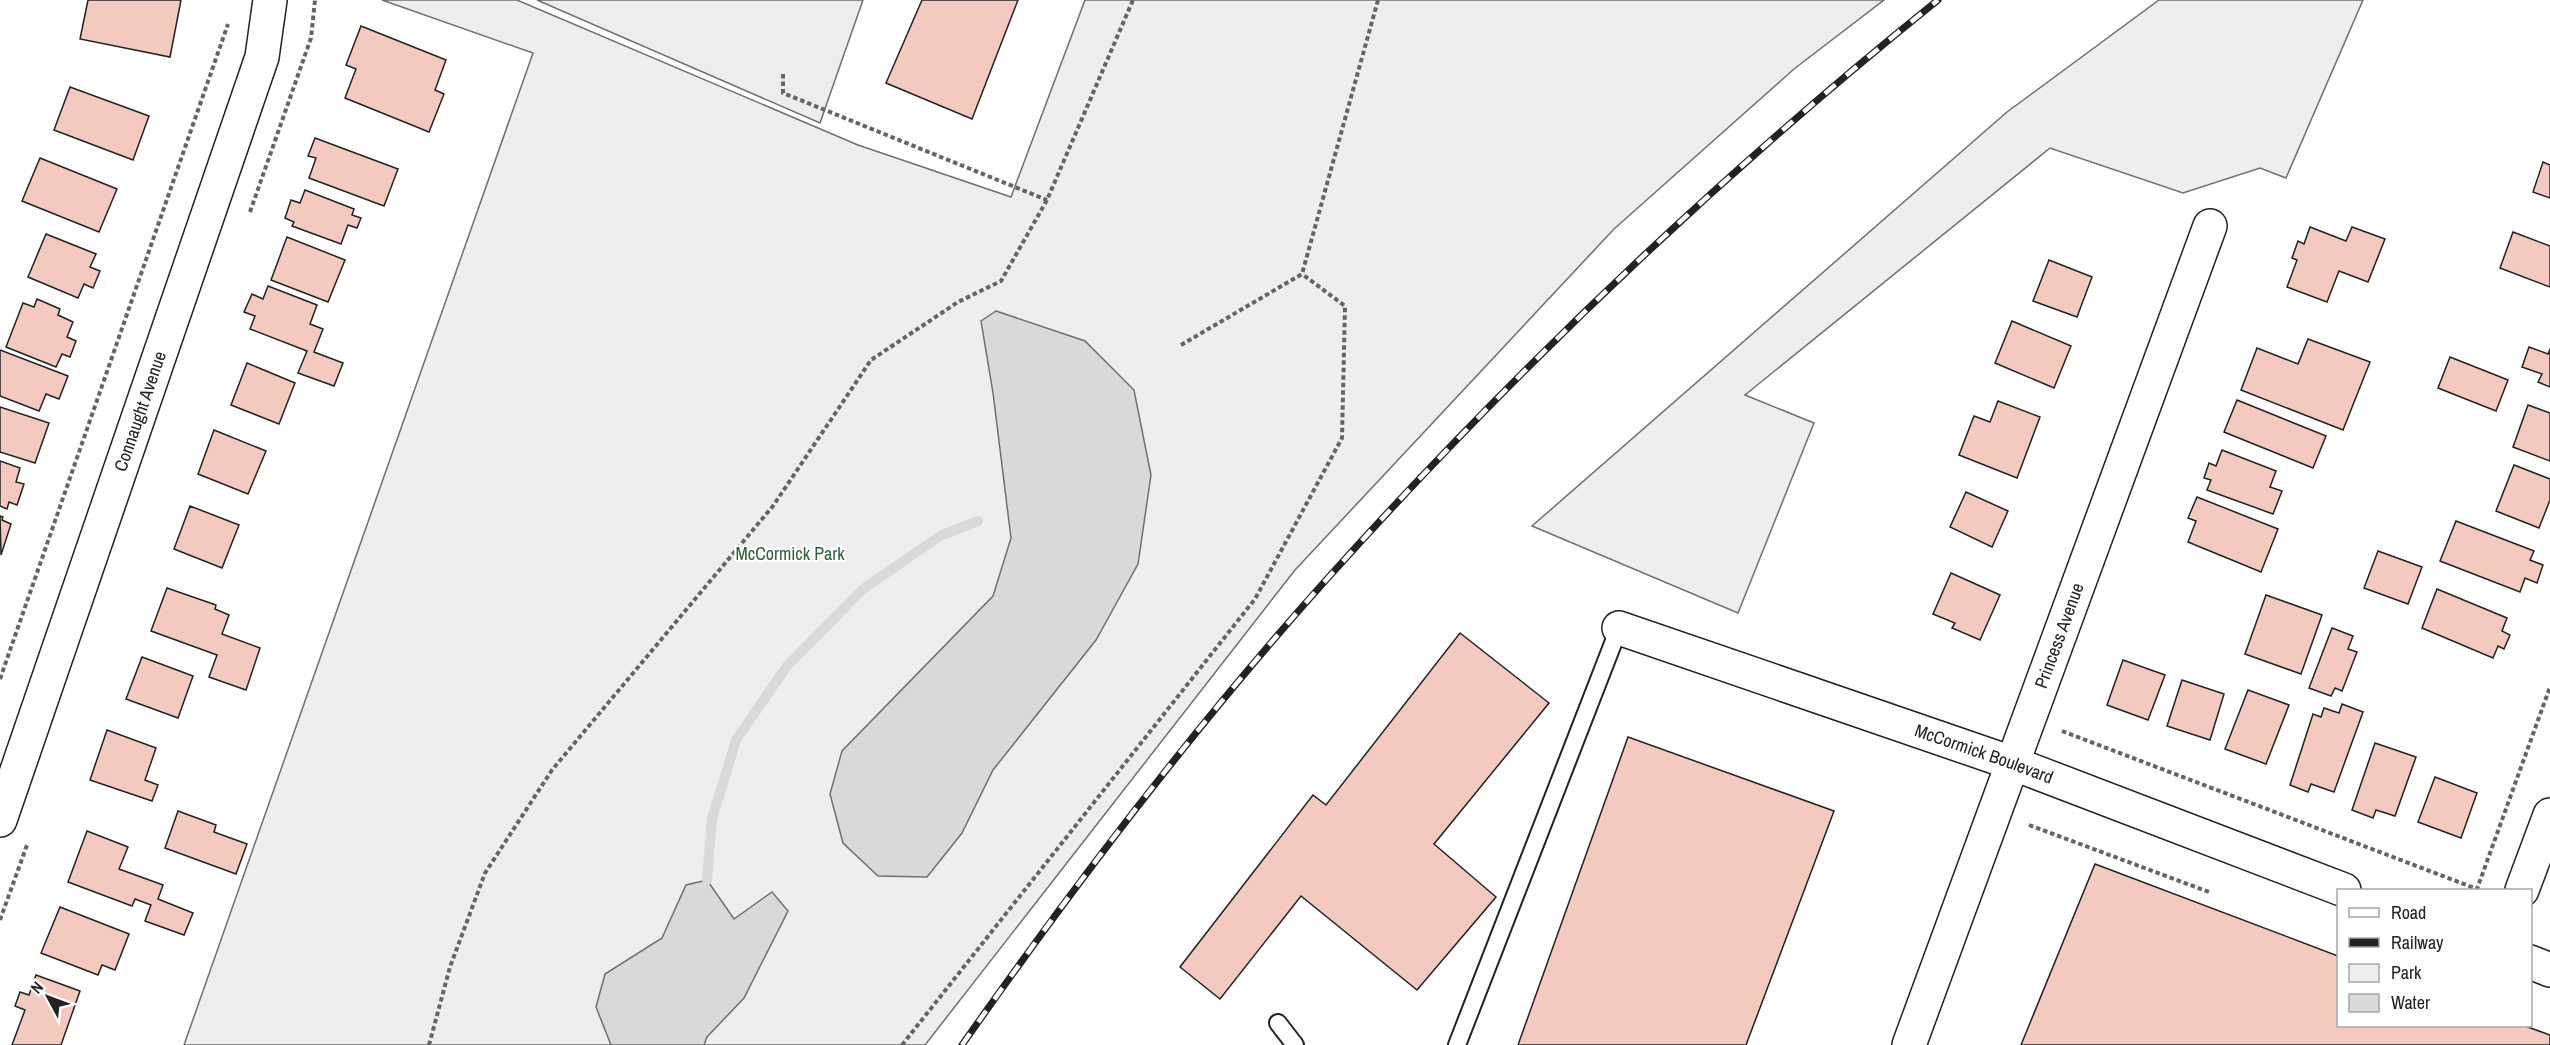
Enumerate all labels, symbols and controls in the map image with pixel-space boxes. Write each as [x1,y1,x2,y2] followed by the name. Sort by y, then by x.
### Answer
[108,348,172,475] street label: Connaught Avenue
[735,541,845,566] park label: McCormick Park
[2028,579,2090,692] street label: Princess Avenue
[1911,718,2057,790] street label: McCormick Boulevard
[2337,889,2532,1027] legend
[2391,900,2426,925] text: Road
[2391,930,2444,955] text: Railway
[2391,960,2422,985] text: Park
[18,967,78,1027] north arrow
[25,976,48,998] text: N
[2391,990,2430,1015] text: Water

